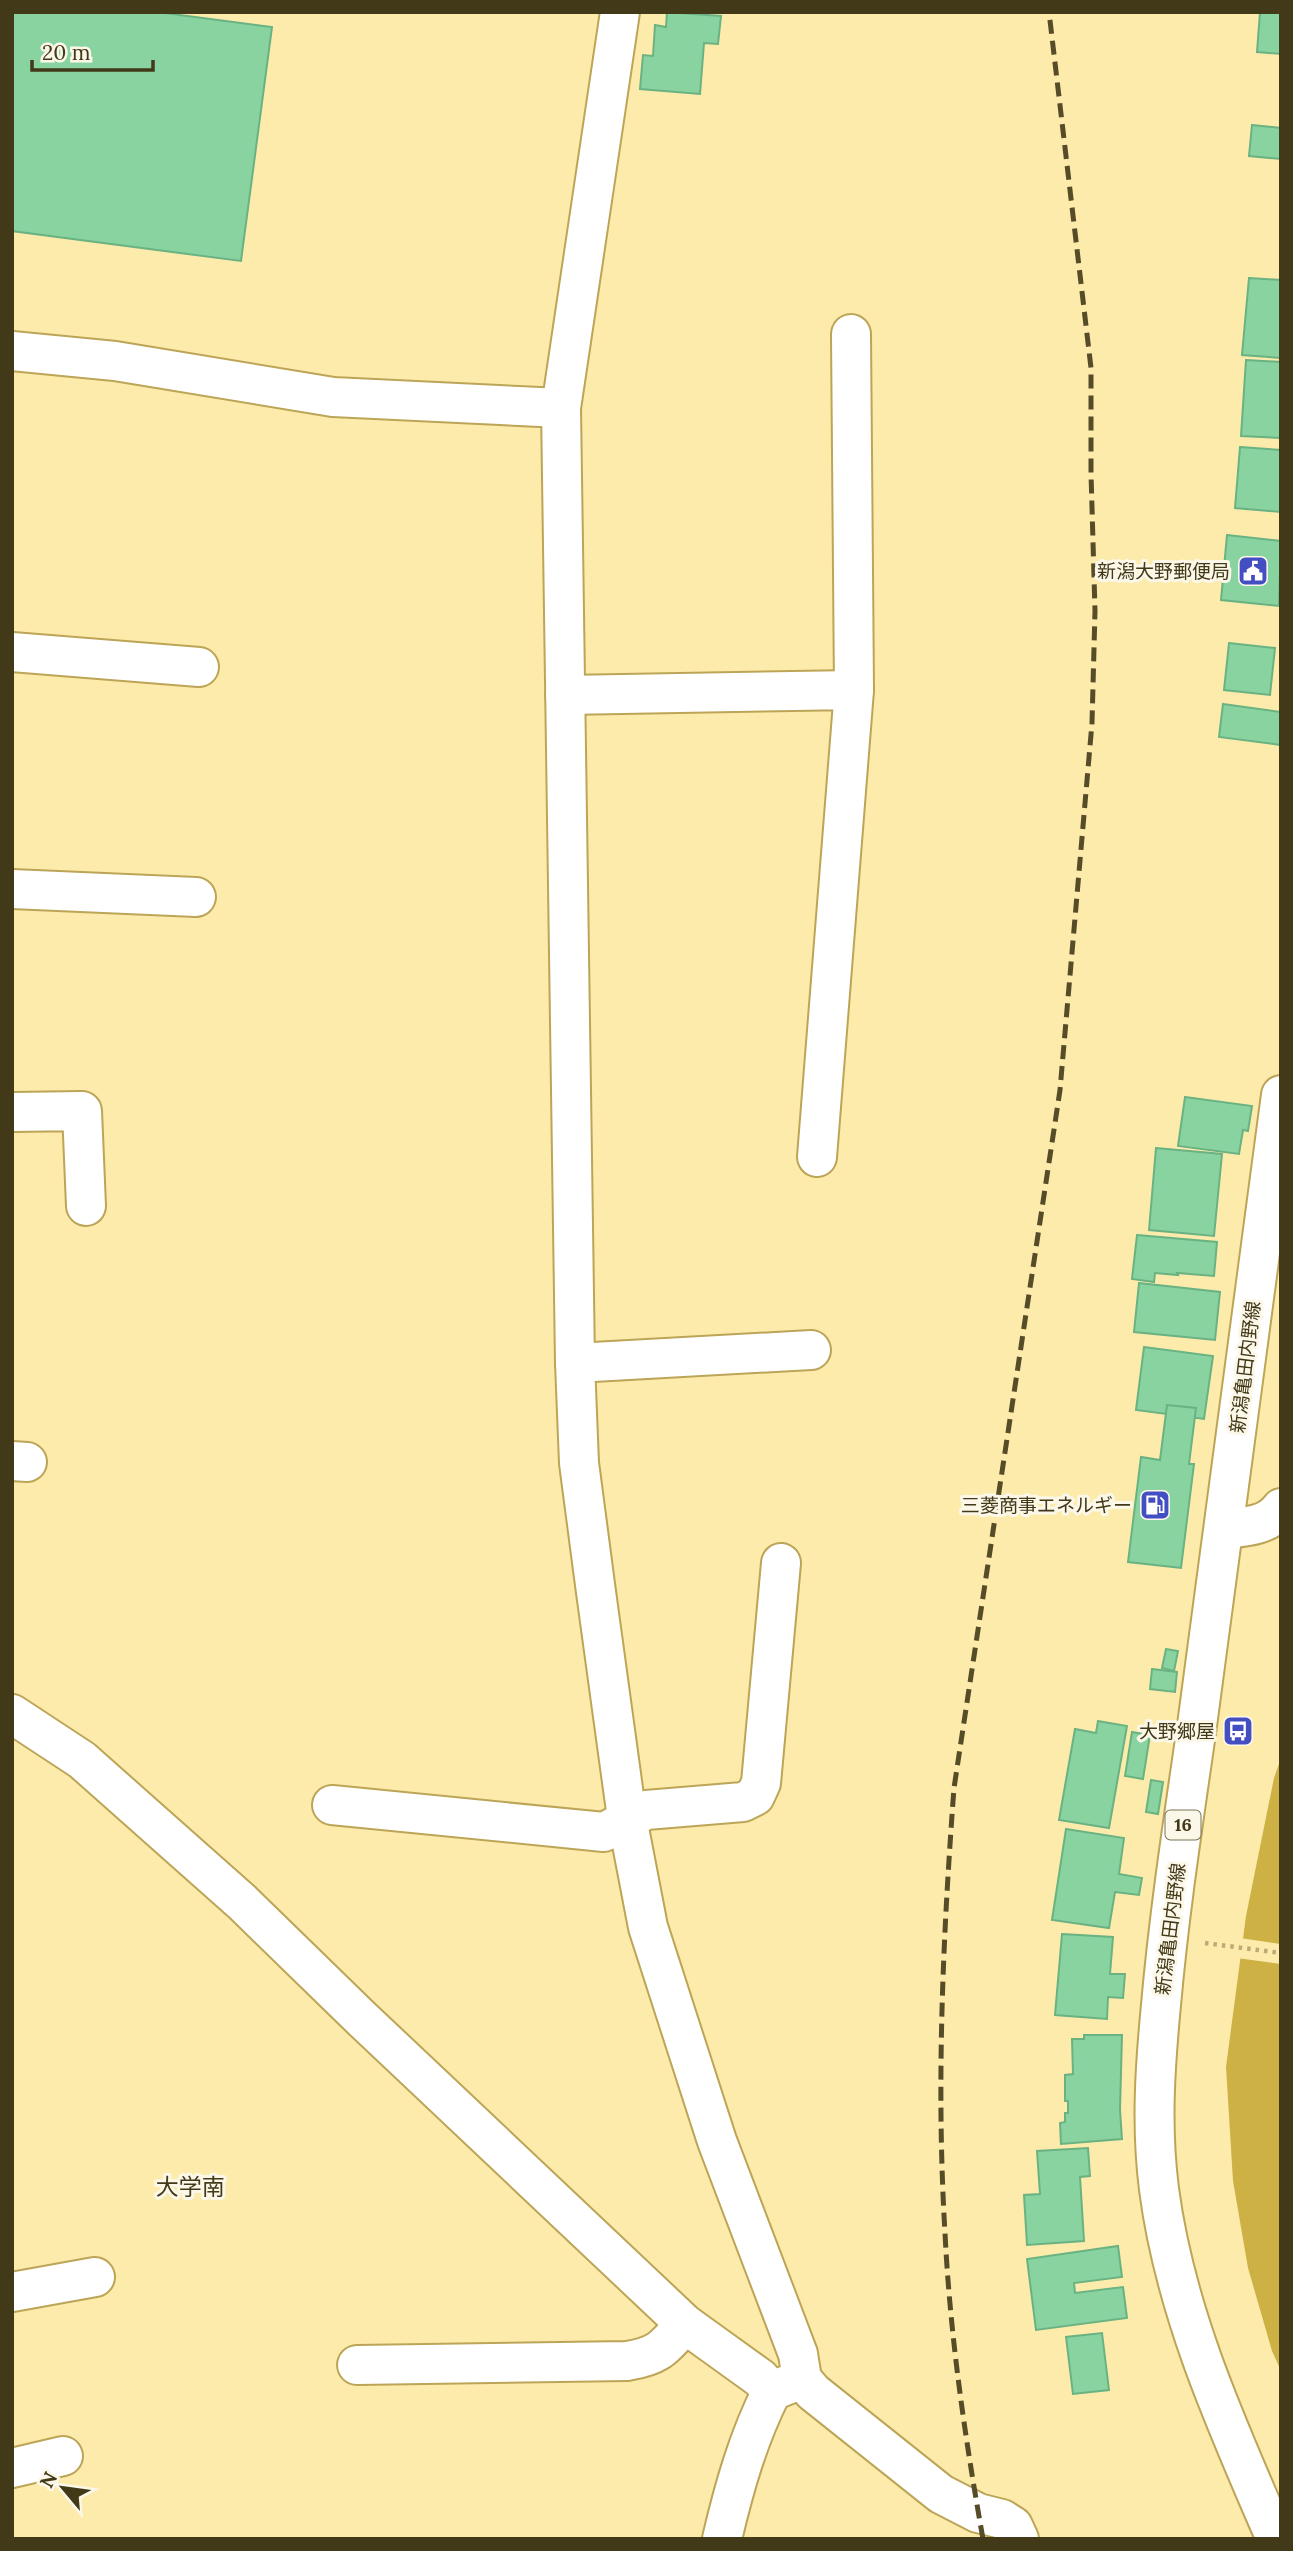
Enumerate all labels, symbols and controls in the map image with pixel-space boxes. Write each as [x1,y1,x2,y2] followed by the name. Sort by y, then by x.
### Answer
[32,28,152,72] scale bar
[42,39,91,66] text: 20 m
[1236,554,1270,588] public building icon: 新潟大野郵便局
[1097,559,1230,583] place label: 新潟大野郵便局
[1225,1300,1265,1434] street label: 新潟亀田内野線
[1138,1488,1172,1522] fuel station icon: 三菱商事エネルギー
[961,1493,1132,1517] place label: 三菱商事エネルギー
[1221,1714,1255,1748] bus stop icon: 大野郷屋
[1139,1719,1215,1743] place label: 大野郷屋
[1166,1811,1200,1840] road number: 16
[1150,1862,1190,1996] street label: 新潟亀田内野線
[156,2172,225,2201] district label: 大学南
[28,2453,98,2523] north arrow
[34,2467,62,2492] text: N

